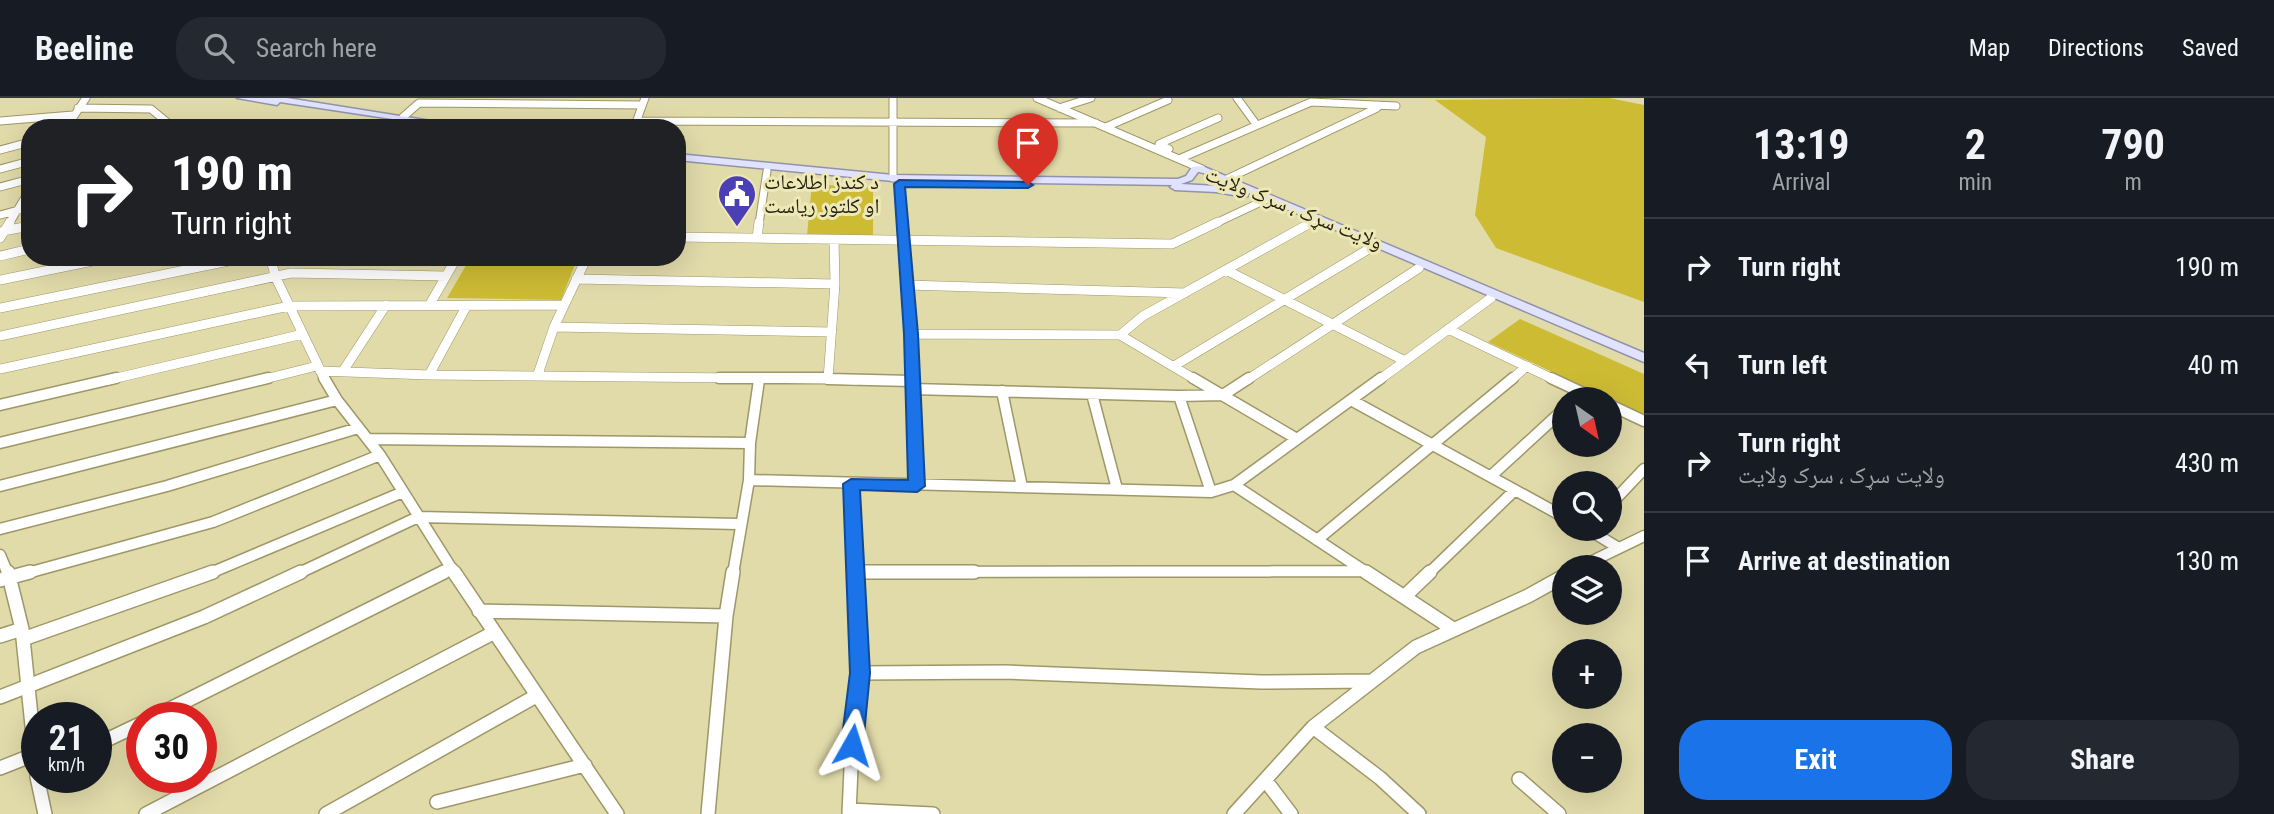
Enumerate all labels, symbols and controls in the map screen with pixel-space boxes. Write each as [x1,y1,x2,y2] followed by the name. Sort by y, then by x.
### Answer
[176,17,666,80] search box
[35,29,134,68] text: Beeline
[200,29,238,67] icon: search
[256,33,377,63] text: Search here
[1969,34,2010,62] text: Map
[2048,34,2144,62] text: Directions
[2182,34,2239,62] text: Saved
[998,113,1058,185] pin
[1753,120,1849,169] text: 13:19
[1965,120,1986,169] text: 2
[2101,120,2165,169] text: 790
[1009,124,1047,162] icon: arrive
[171,145,293,202] text: 190 m
[56,147,147,238] icon: right
[1202,162,1386,256] street label: ولایت سړک ، سرک ولایت
[1772,169,1830,196] text: Arrival
[1958,169,1992,196] text: min
[2124,169,2142,196] text: m
[764,170,879,218] place label: د کندز اطلاعات او کلتور ریاست
[716,173,758,228] public building icon: د کندز اطلاعات او کلتور ریاست
[171,204,292,242] text: Turn right
[1679,248,1717,286] icon: right
[1738,252,1840,282] text: Turn right
[2175,252,2239,282] text: 190 m
[1679,346,1717,384] icon: left
[1738,350,1827,380] text: Turn left
[2188,350,2239,380] text: 40 m
[1552,387,1622,457] north arrow
[1552,387,1622,793] map controls
[1738,428,1840,458] text: Turn right
[1679,444,1717,482] icon: right
[2175,448,2239,478] text: 430 m
[1738,462,1945,489] text: ولایت سړک ، سرک ولایت
[1552,471,1622,541] button: search
[1679,542,1717,580] icon: arrive
[1738,546,1950,576] text: Arrive at destination
[2175,546,2239,576] text: 130 m
[1552,555,1622,625] button: layers
[1552,639,1622,709] button: +
[126,702,217,793] speed limit sign: 30
[815,708,889,782] position arrow
[49,718,84,759] text: 21
[1679,720,1952,800] button: Exit
[1966,720,2239,800] button: Share
[1552,723,1622,793] button: −
[48,754,85,775] text: km/h

